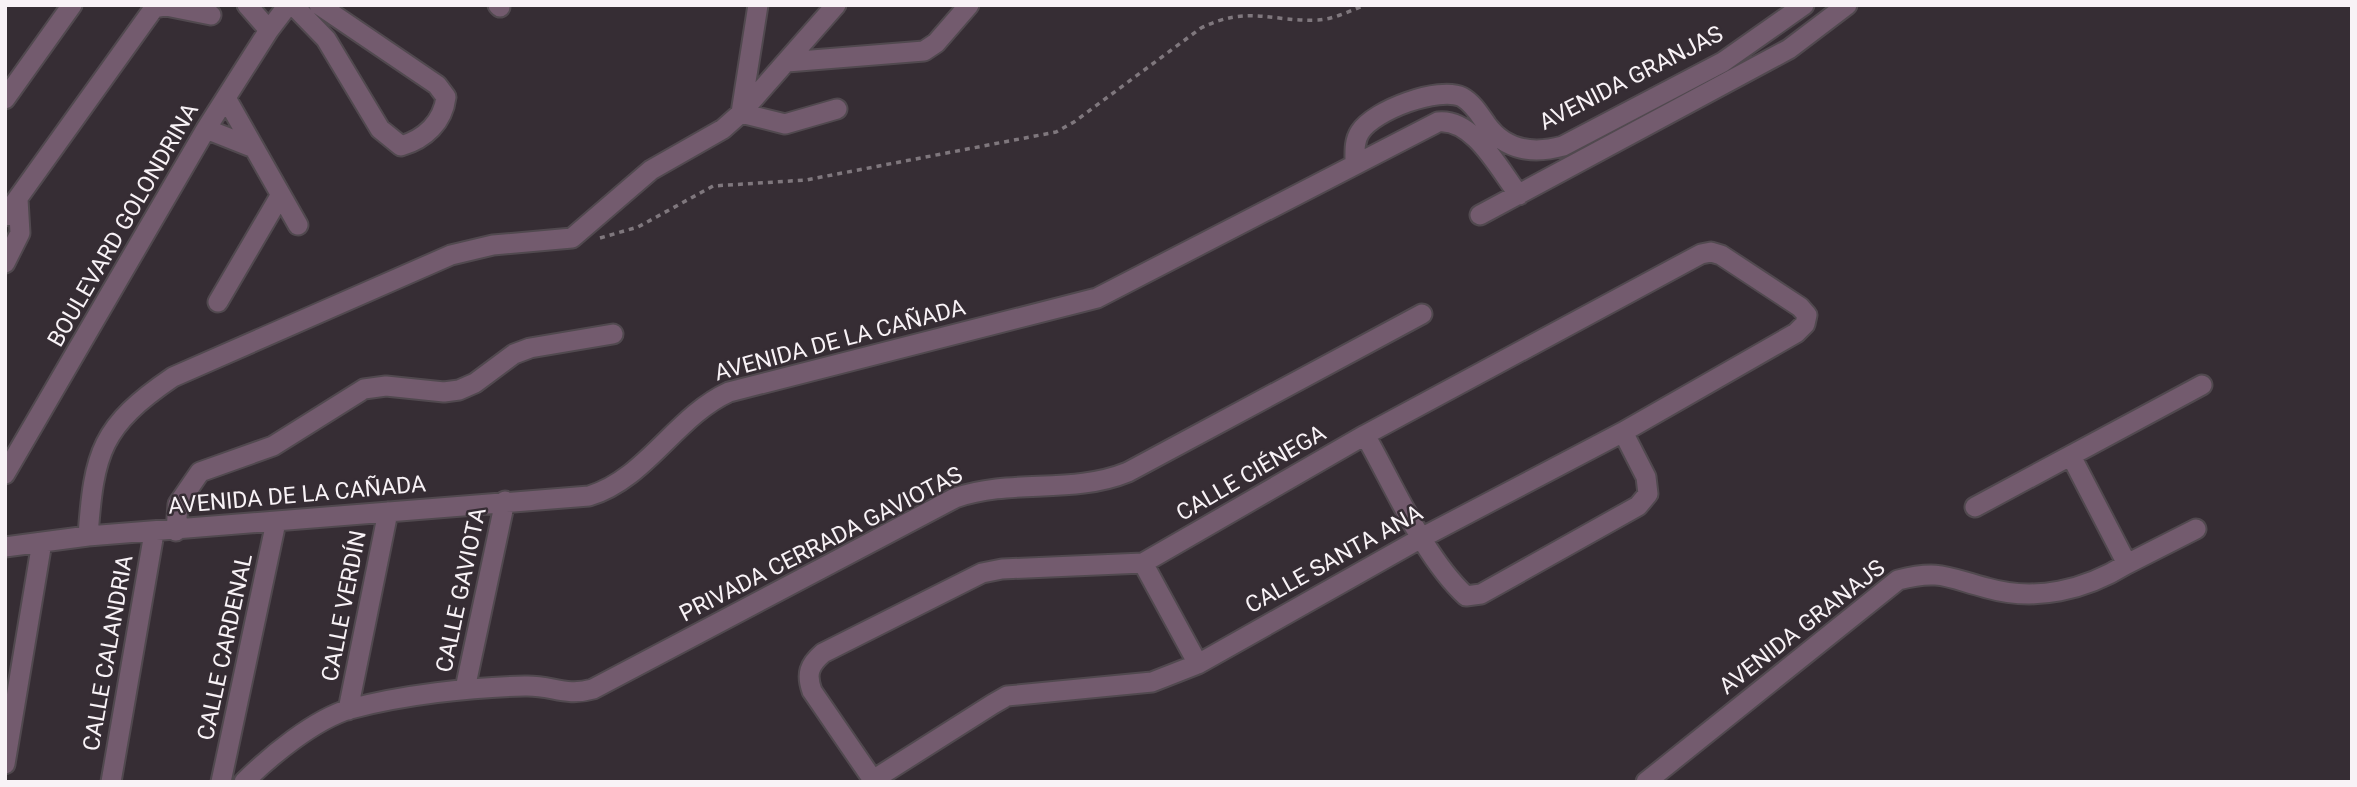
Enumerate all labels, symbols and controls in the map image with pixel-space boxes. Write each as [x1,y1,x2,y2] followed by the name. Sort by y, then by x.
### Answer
[1535,20,1727,136] street label: AVENIDA GRANJAS
[42,98,204,352] street label: BOULEVARD GOLONDRINA
[711,293,968,387] street label: AVENIDA DE LA CAÑADA
[1171,418,1330,527] street label: CALLE CIÉNEGA
[675,461,967,627] street label: PRIVADA CERRADA GAVIOTAS
[167,469,427,520] street label: AVENIDA DE LA CAÑADA
[1241,499,1427,619] street label: CALLE SANTA ANA
[430,505,492,675] street label: CALLE GAVIOTA
[315,528,372,684] street label: CALLE VERDÍN
[192,551,258,743] street label: CALLE CARDENAL
[77,553,139,753] street label: CALLE CALANDRIA
[1714,554,1890,700] street label: AVENIDA GRANAJS

